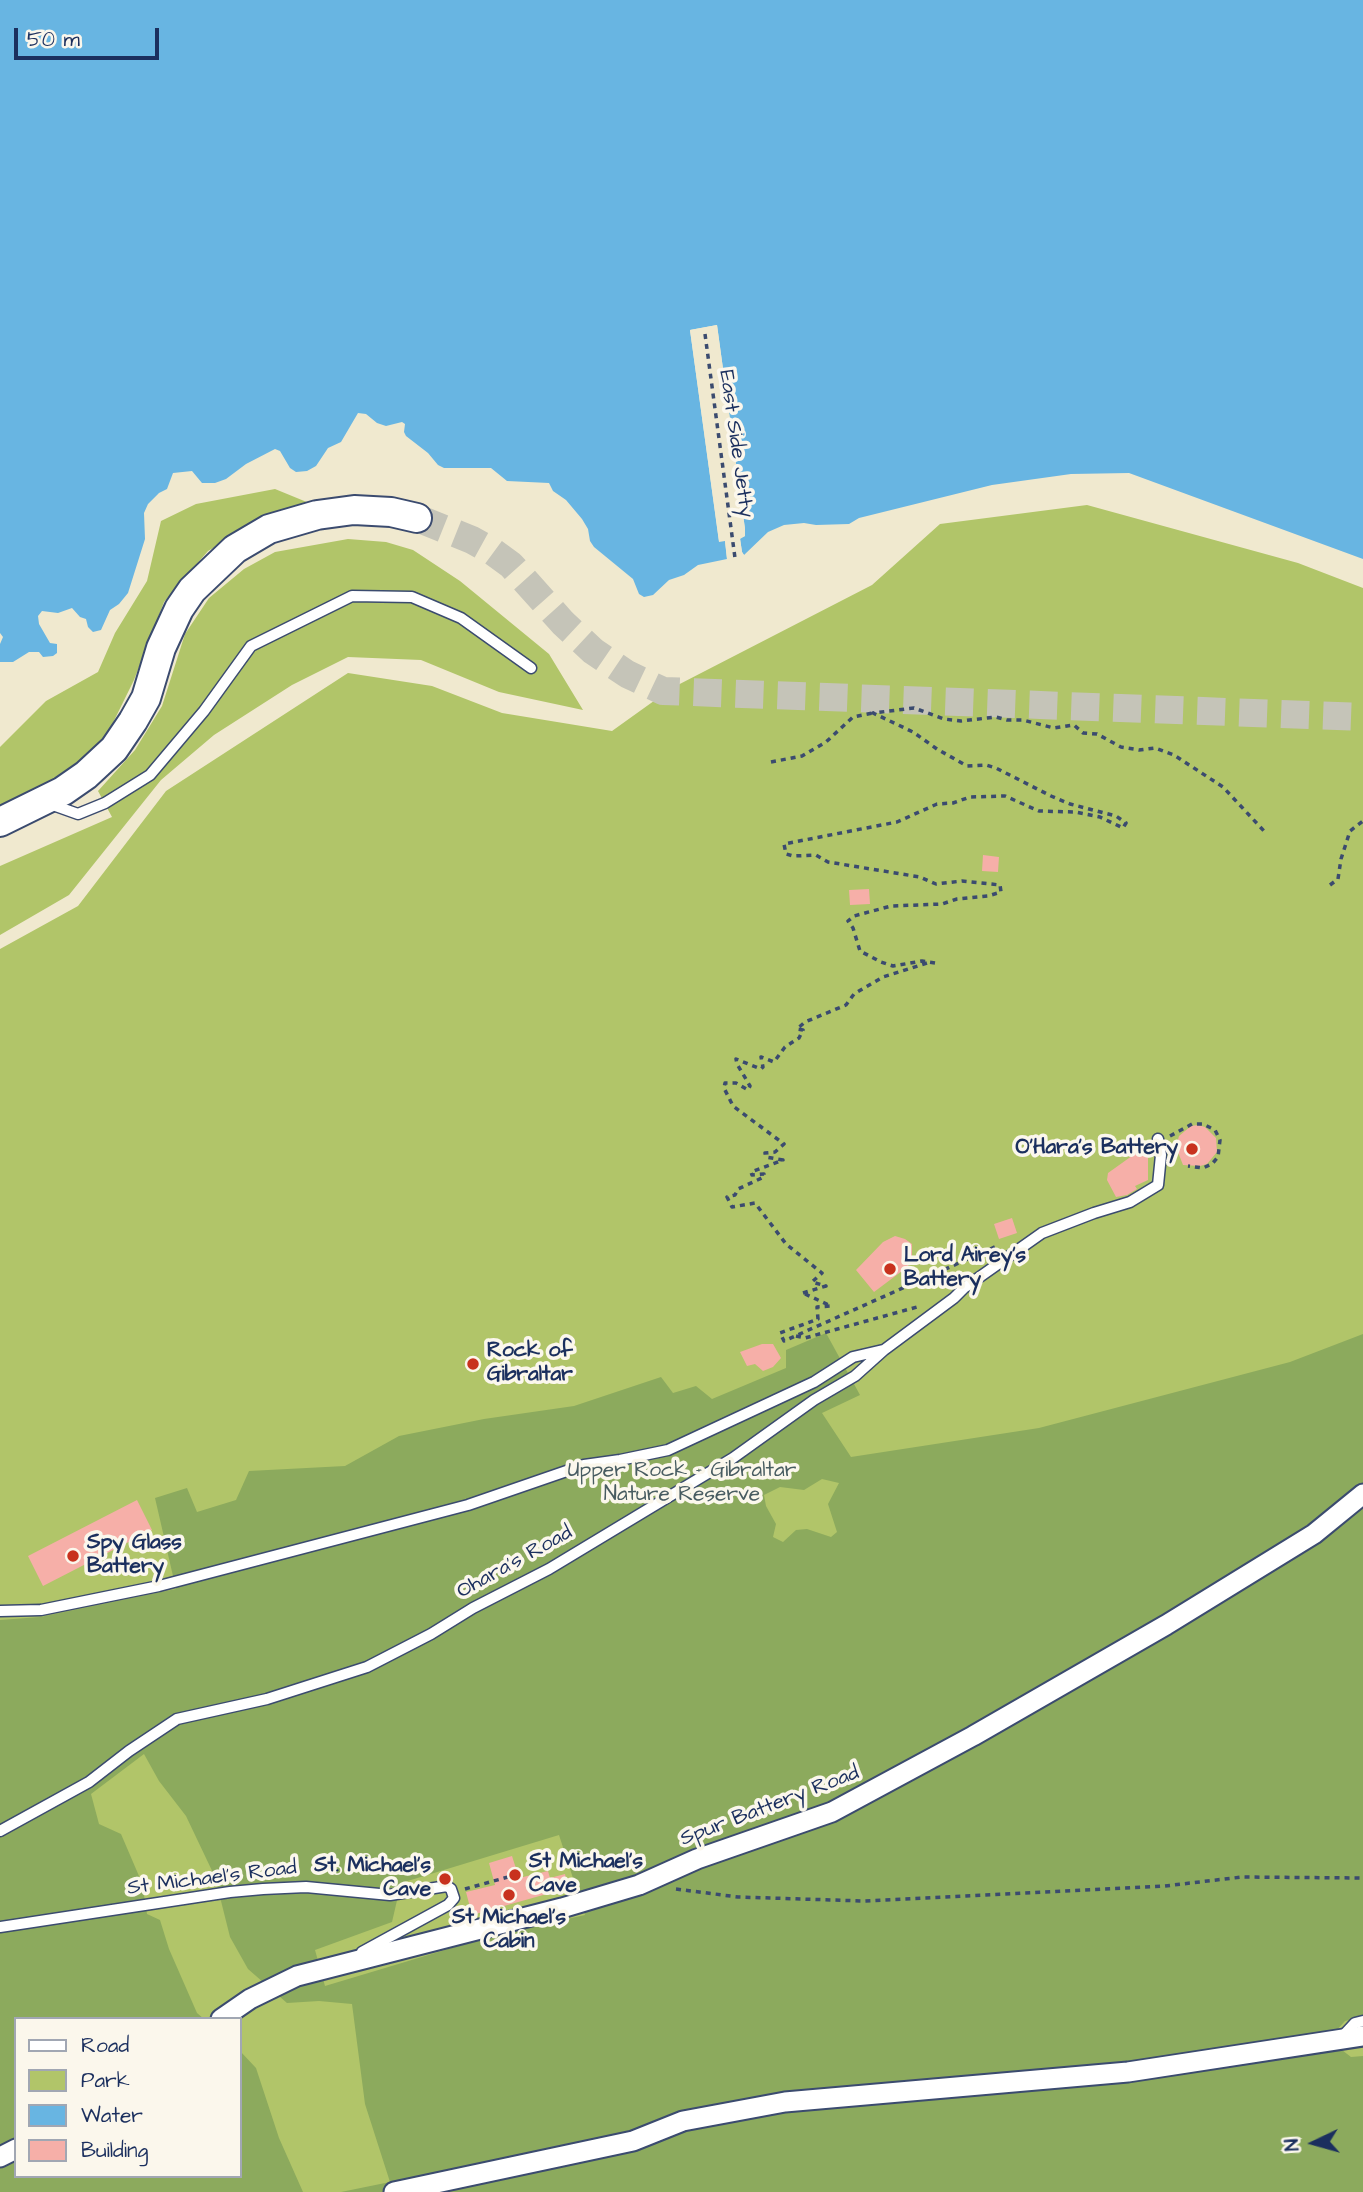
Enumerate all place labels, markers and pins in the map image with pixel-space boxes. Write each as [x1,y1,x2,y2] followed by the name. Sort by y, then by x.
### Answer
[1015,1136,1178,1162] place label: O'Hara's Battery
[1184,1141,1200,1157] marker: O'Hara's Battery
[904,1244,1026,1294] place label: Lord Airey's Battery
[882,1261,898,1277] marker: Lord Airey's Battery
[487,1339,573,1389] place label: Rock of Gibraltar
[465,1356,481,1372] marker: Rock of Gibraltar
[87,1531,182,1581] place label: Spy Glass Battery
[65,1548,81,1564] marker: Spy Glass Battery
[529,1850,643,1900] place label: St Michael's Cave
[314,1854,431,1904] place label: St. Michael's Cave
[507,1867,523,1883] marker: St Michael's Cave
[437,1871,453,1887] marker: St. Michael's Cave
[501,1887,517,1903] marker: St Michael's Cabin
[452,1906,566,1956] place label: St Michael's Cabin

